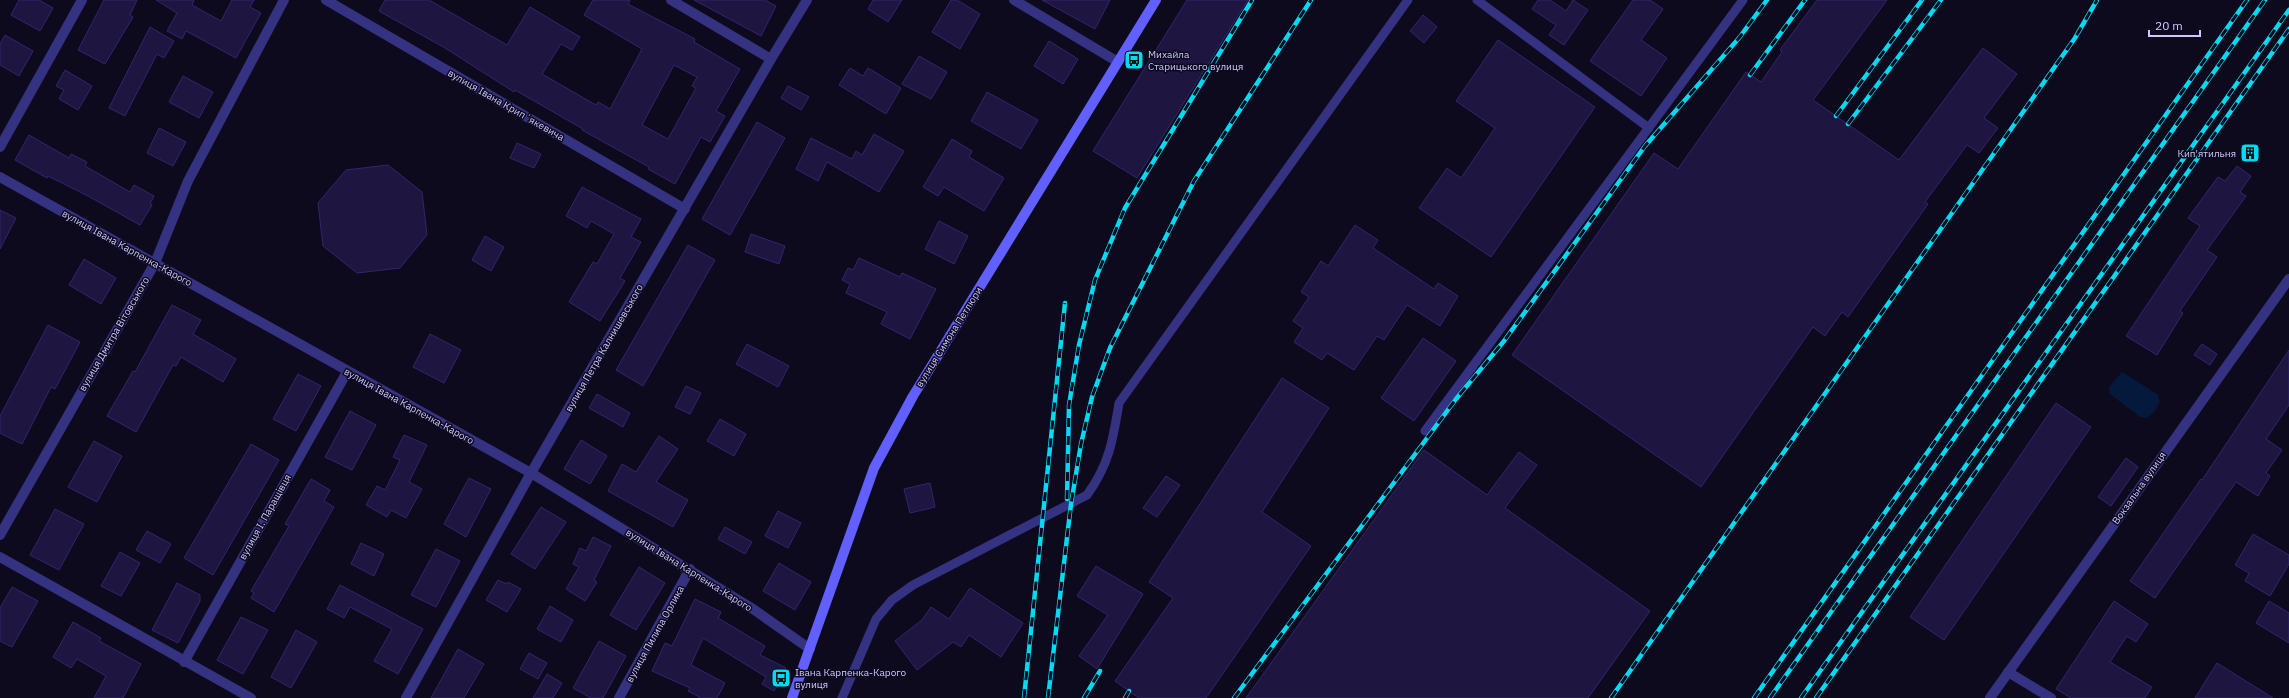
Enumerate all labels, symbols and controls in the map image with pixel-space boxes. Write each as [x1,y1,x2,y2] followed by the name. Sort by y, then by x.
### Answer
[2149,12,2200,38] scale bar
[2155,18,2183,33] text: 20 m
[1148,48,1243,73] place label: Михайла Старицького вулиця
[1123,49,1145,71] bus stop icon: Михайла Старицького вулиця
[445,66,567,144] street label: вулиця Івана Крипʼякевича
[2239,142,2261,164] building icon: Кип'ятильня
[2177,147,2236,160] place label: Кип'ятильня
[60,207,195,289] street label: вулиця Івана Карпенка-Карого
[76,274,152,393] street label: вулиця Дмитра Вітовського
[562,281,646,414] street label: вулиця Петра Калнишевського
[913,284,985,390] street label: вулиця Симона Петлюри
[342,365,477,447] street label: вулиця Івана Карпенка-Карого
[2109,449,2169,527] street label: Вокзальна вулиця
[236,472,294,562] street label: вулиця І. Паращівця
[623,526,755,615] street label: вулиця Івана Карпенка-Карого
[623,583,687,685] street label: вулиця Пилипа Орлика
[795,666,906,691] place label: Івана Карпенка-Карого вулиця
[770,667,792,689] bus stop icon: Івана Карпенка-Карого вулиця

